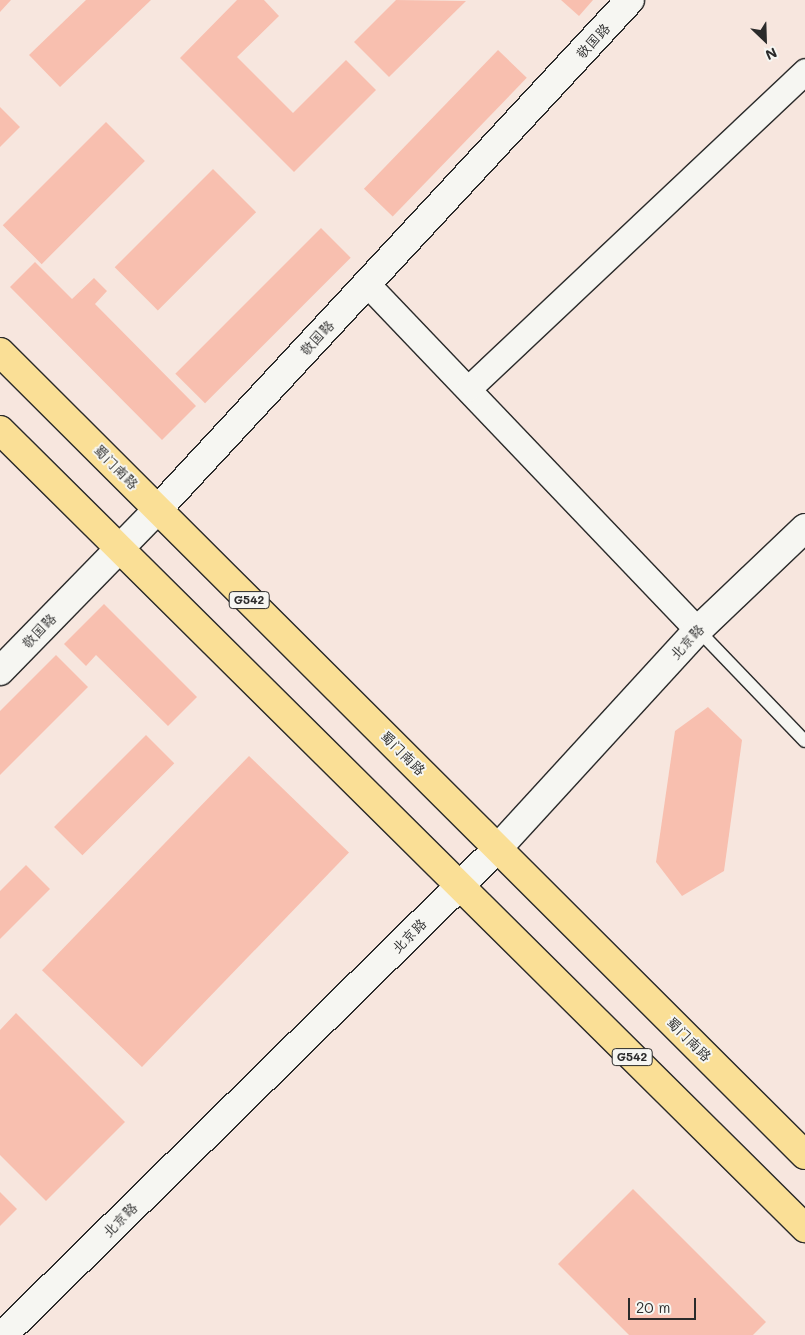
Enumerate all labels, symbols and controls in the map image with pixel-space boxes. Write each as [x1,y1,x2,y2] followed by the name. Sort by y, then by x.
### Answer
[740,15,790,65] north arrow
[573,20,613,62] street label: 敬国路
[763,43,780,65] text: N
[297,317,337,359] street label: 敬国路
[90,441,142,493] street label: 蜀门南路
[228,590,270,610] road number: G542
[18,610,60,652] street label: 敬国路
[667,621,707,663] street label: 北京路
[377,727,429,779] street label: 蜀门南路
[388,915,430,957] street label: 北京路
[663,1013,715,1065] street label: 蜀门南路
[611,1048,653,1066] road number: G542
[99,1199,141,1241] street label: 北京路
[630,1288,698,1320] scale bar
[636,1297,670,1317] text: 20 m

